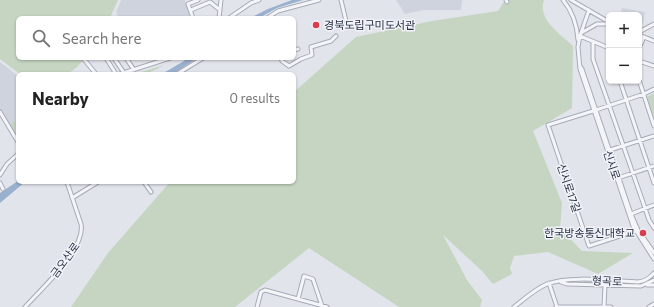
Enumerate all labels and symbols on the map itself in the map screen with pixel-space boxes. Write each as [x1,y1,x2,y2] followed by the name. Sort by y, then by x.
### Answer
[324,18,415,31] place label: 경북도립구미도서관
[311,20,321,30] marker: 경북도립구미도서관
[601,148,624,181] street label: 신시로
[555,162,584,214] street label: 신시로17길
[544,226,635,239] place label: 한국방송통신대학교
[638,228,648,238] marker: 한국방송통신대학교
[47,240,82,280] street label: 금오산로
[592,273,622,288] street label: 형곡로

